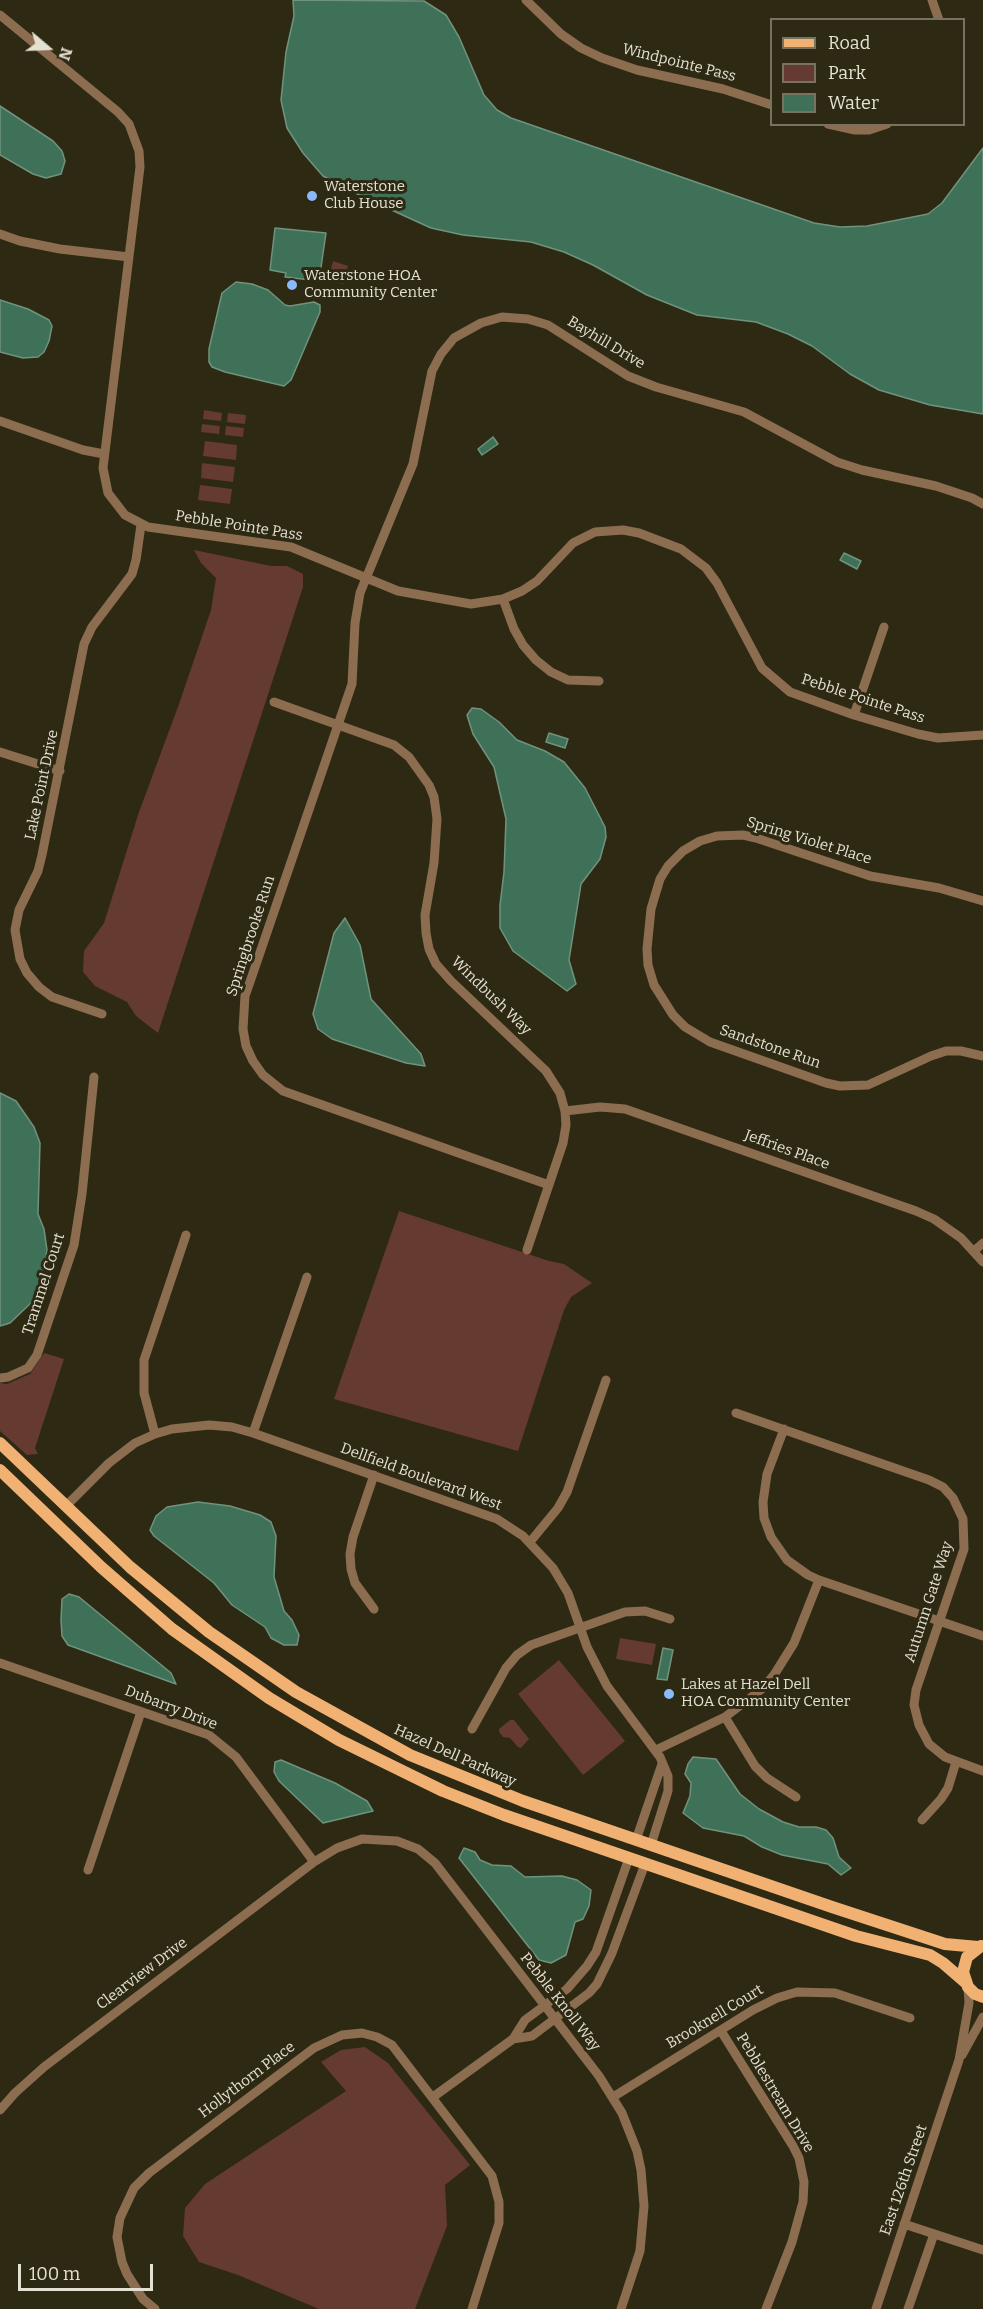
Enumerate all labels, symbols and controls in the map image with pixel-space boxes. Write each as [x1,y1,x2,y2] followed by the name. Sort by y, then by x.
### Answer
[18,18,78,78] north arrow
[770,18,965,126] legend
[828,32,870,54] text: Road
[620,40,738,86] street label: Windpointe Pass
[55,45,76,63] text: N
[828,62,866,84] text: Park
[828,92,879,114] text: Water
[324,178,405,213] place label: Waterstone Club House
[305,189,319,203] marker: Waterstone Club House
[304,267,437,302] place label: Waterstone HOA Community Center
[285,278,299,292] marker: Waterstone HOA Community Center
[564,313,648,373] street label: Bayhill Drive
[174,507,304,545] street label: Pebble Pointe Pass
[799,671,927,727] street label: Pebble Pointe Pass
[22,728,62,842] street label: Lake Point Drive
[744,813,874,869] street label: Spring Violet Place
[223,873,279,999] street label: Springbrooke Run
[447,953,535,1039] street label: Windbush Way
[717,1021,823,1073] street label: Sandstone Run
[742,1126,832,1174] street label: Jeffries Place
[19,1231,69,1337] street label: Trammel Court
[338,1439,504,1515] street label: Dellfield Boulevard West
[901,1539,957,1665] street label: Autumn Gate Way
[681,1676,850,1711] place label: Lakes at Hazel Dell HOA Community Center
[122,1682,220,1734] street label: Dubarry Drive
[662,1687,676,1701] marker: Lakes at Hazel Dell HOA Community Center
[391,1721,519,1791] street label: Hazel Dell Parkway
[93,1934,191,2014] street label: Clearview Drive
[516,1949,604,2055] street label: Pebble Knoll Way
[663,1981,767,2053] street label: Brooknell Court
[732,2030,818,2156] street label: Pebblestream Drive
[195,2038,299,2122] street label: Hollythorn Place
[877,2122,931,2238] street label: East 126th Street
[21,2252,156,2290] scale bar
[29,2263,80,2285] text: 100 m

